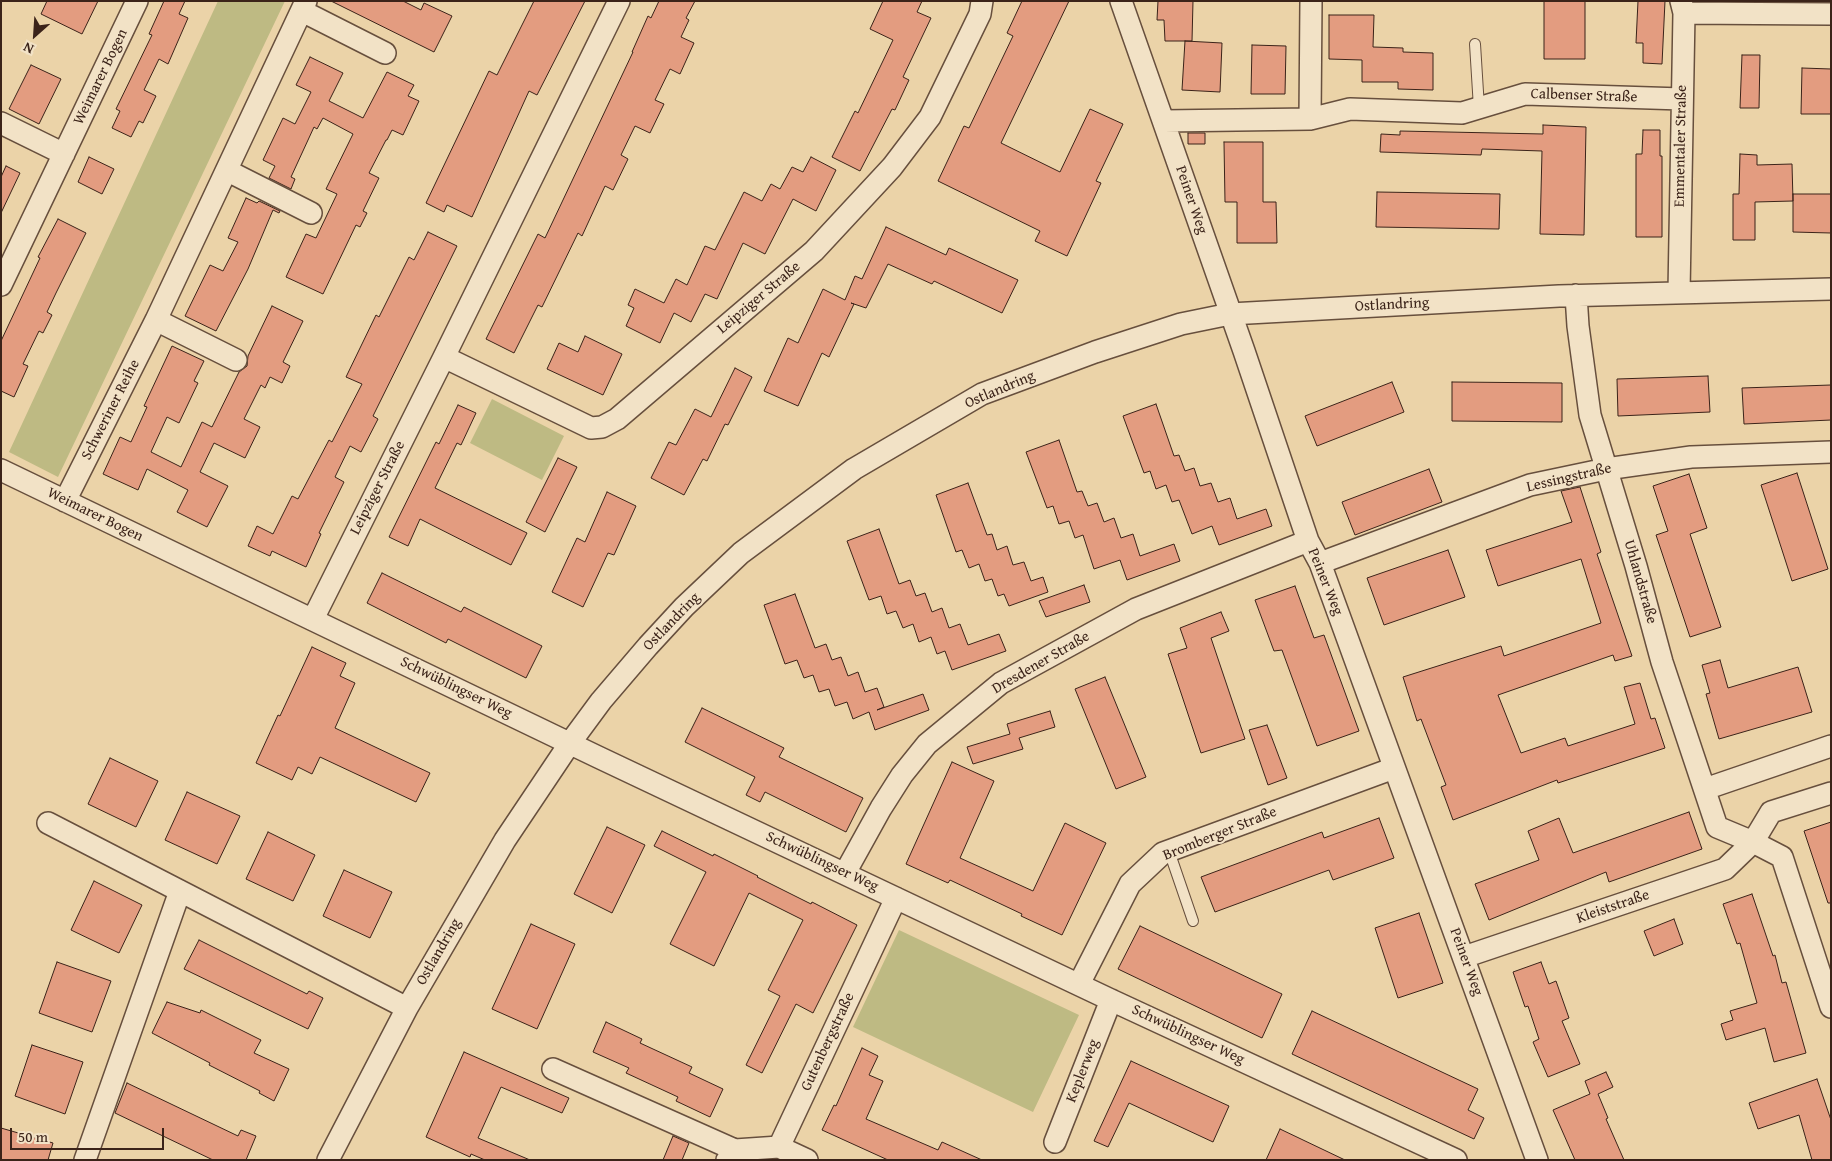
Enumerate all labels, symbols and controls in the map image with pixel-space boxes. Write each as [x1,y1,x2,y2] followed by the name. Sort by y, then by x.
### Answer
[10,10,60,60] north arrow
[70,26,132,128] street label: Weimarer Bogen
[20,37,37,60] text: N
[1530,85,1638,107] street label: Calbenser Straße
[1671,85,1691,207] street label: Emmentaler Straße
[1171,164,1211,236] street label: Peiner Weg
[714,258,804,338] street label: Leipziger Straße
[1354,294,1430,316] street label: Ostlandring
[78,357,144,463] street label: Schweriner Reihe
[962,367,1038,413] street label: Ostlandring
[347,438,409,538] street label: Leipziger Straße
[1525,459,1613,497] street label: Lessingstraße
[44,484,146,546] street label: Weimarer Bogen
[1619,538,1661,626] street label: Uhlandstraße
[1303,546,1347,618] street label: Peiner Weg
[640,589,704,655] street label: Ostlandring
[989,628,1093,698] street label: Dresdener Straße
[397,653,515,723] street label: Schwüblingser Weg
[1161,803,1279,865] street label: Bromberger Straße
[763,828,881,896] street label: Schwüblingser Weg
[1574,886,1652,928] street label: Kleiststraße
[413,915,465,989] street label: Ostlandring
[1445,926,1487,998] street label: Peiner Weg
[797,990,859,1094] street label: Gutenbergstraße
[1129,1001,1247,1069] street label: Schwüblingser Weg
[1063,1037,1103,1105] street label: Keplerweg
[12,1118,166,1150] scale bar
[18,1126,48,1147] text: 50 m

